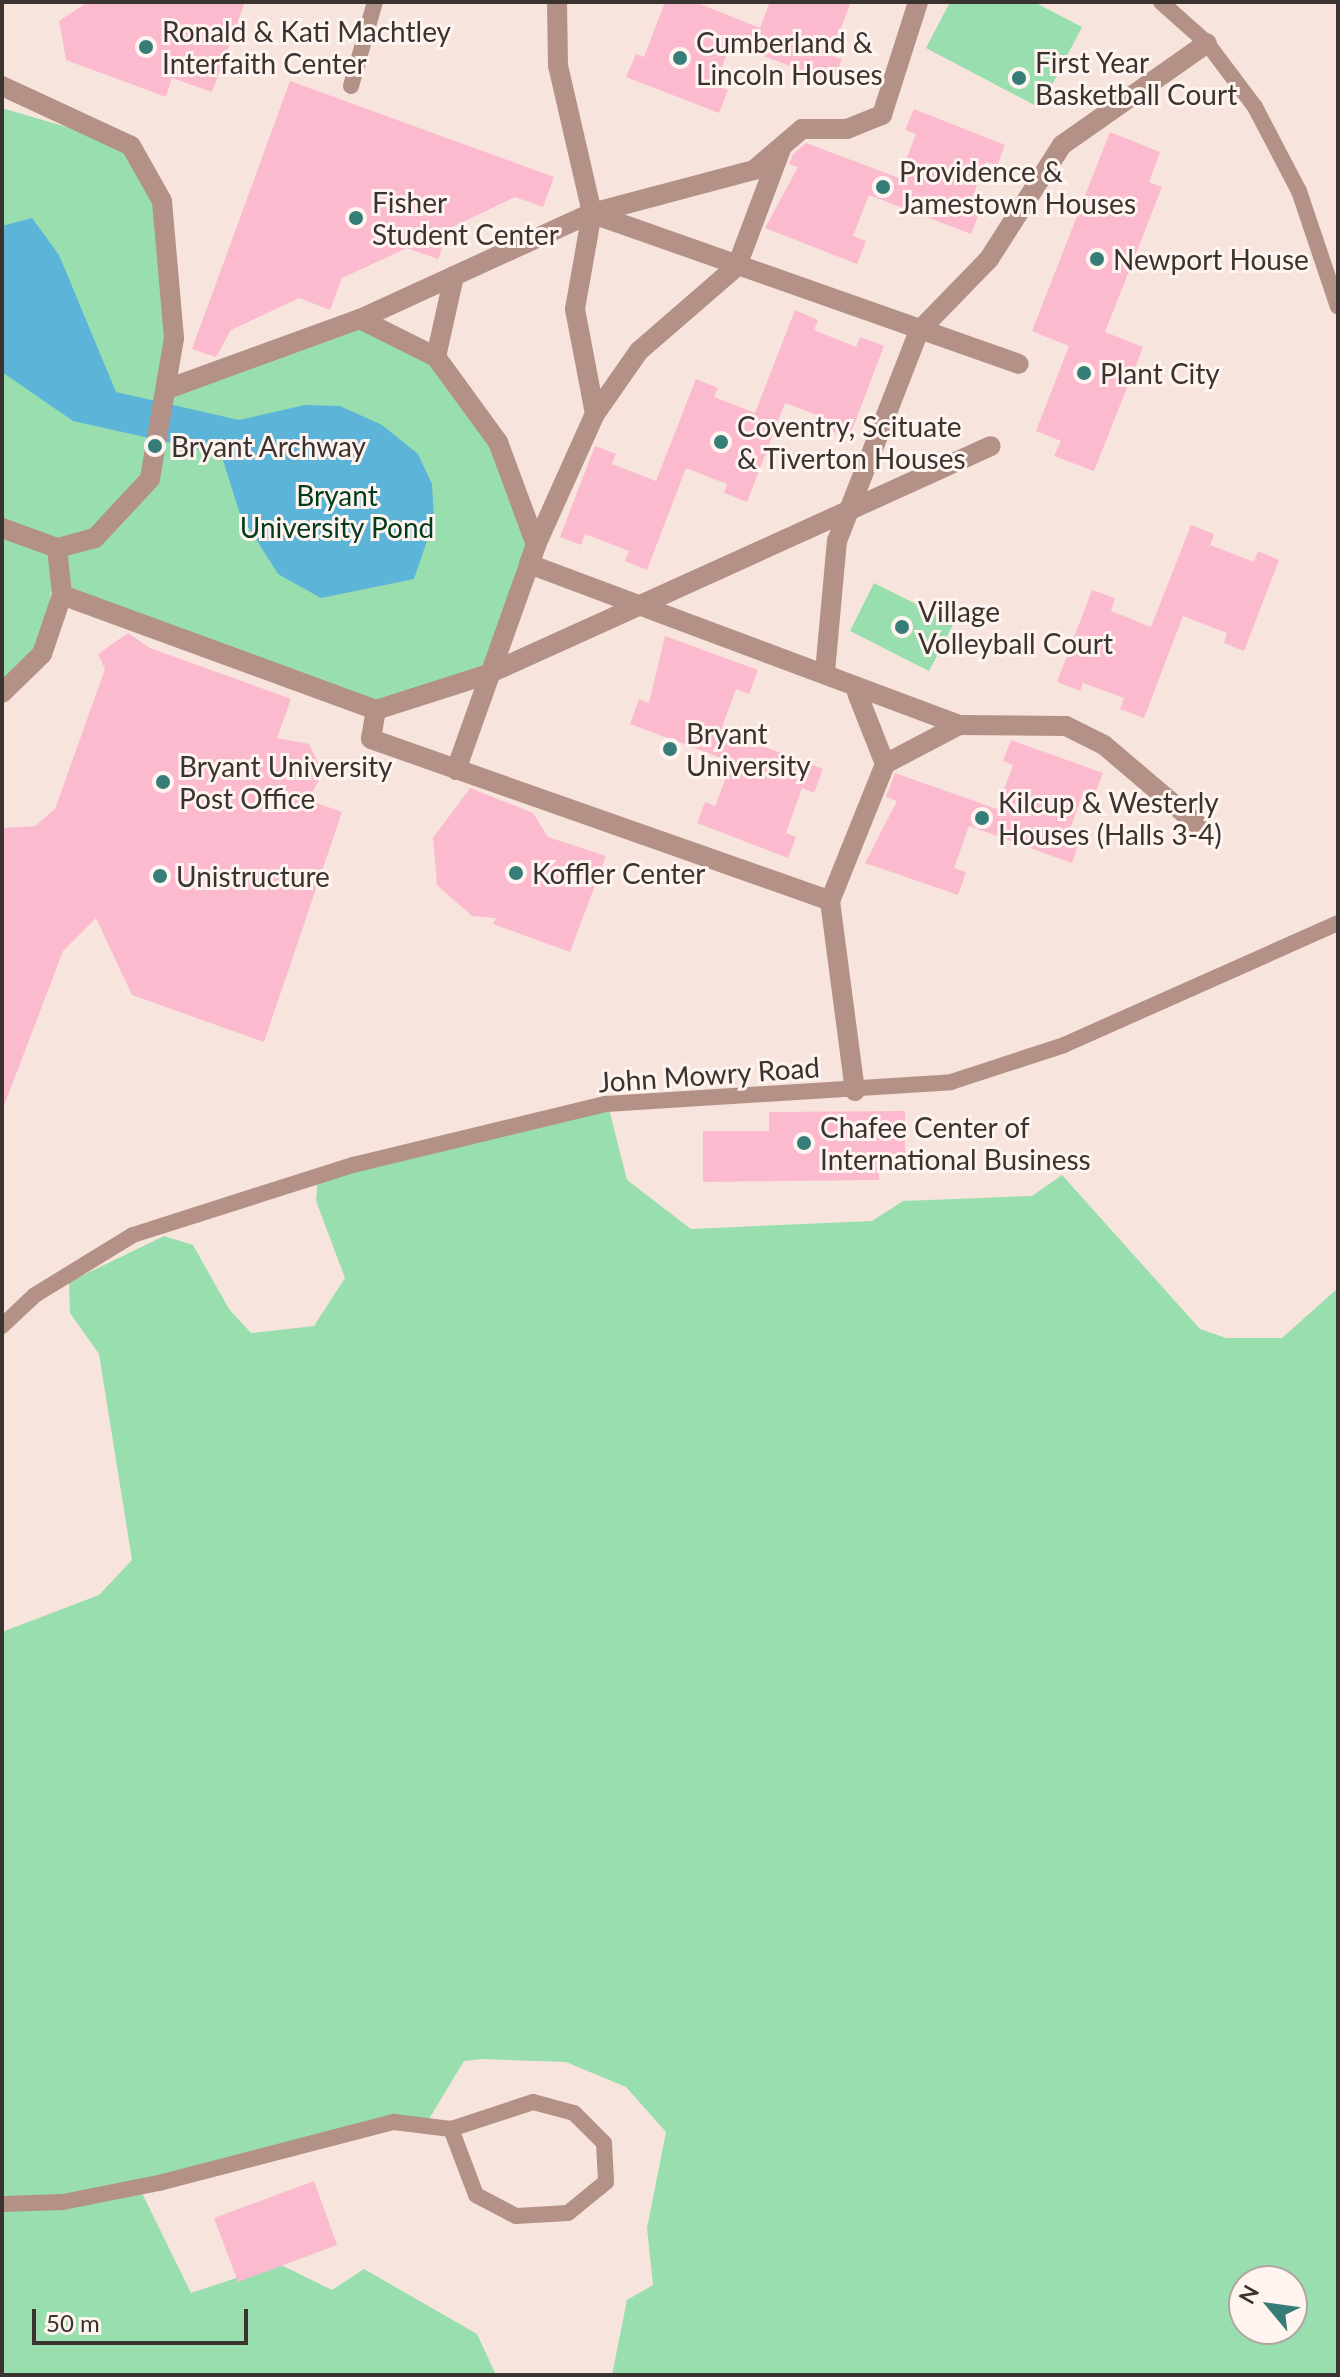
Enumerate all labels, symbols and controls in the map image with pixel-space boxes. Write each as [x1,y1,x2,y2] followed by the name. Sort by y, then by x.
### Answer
[162,14,451,80] place label: Ronald & Kati Machtley Interfaith Center
[696,25,883,91] place label: Cumberland & Lincoln Houses
[137,38,155,56] marker: Ronald & Kati Machtley Interfaith Center
[1035,45,1237,111] place label: First Year Basketball Court
[671,49,689,67] marker: Cumberland & Lincoln Houses
[1010,69,1028,87] marker: First Year Basketball Court
[899,154,1136,220] place label: Providence & Jamestown Houses
[874,178,892,196] marker: Providence & Jamestown Houses
[372,185,559,251] place label: Fisher Student Center
[347,209,365,227] marker: Fisher Student Center
[1113,242,1309,276] place label: Newport House
[1088,250,1106,268] marker: Newport House
[1100,356,1220,390] place label: Plant City
[1075,364,1093,382] marker: Plant City
[737,409,966,475] place label: Coventry, Scituate & Tiverton Houses
[171,429,367,463] place label: Bryant Archway
[712,433,730,451] marker: Coventry, Scituate & Tiverton Houses
[146,437,164,455] marker: Bryant Archway
[239,478,435,544] park label: Bryant University Pond
[918,594,1113,660] place label: Village Volleyball Court
[893,618,911,636] marker: Village Volleyball Court
[686,716,811,782] place label: Bryant University
[661,740,679,758] marker: Bryant University
[179,749,392,815] place label: Bryant University Post Office
[154,773,172,791] marker: Bryant University Post Office
[998,785,1222,851] place label: Kilcup & Westerly Houses (Halls 3-4)
[973,809,991,827] marker: Kilcup & Westerly Houses (Halls 3-4)
[532,856,706,890] place label: Koffler Center
[176,859,330,893] place label: Unistructure
[507,864,525,882] marker: Koffler Center
[151,867,169,885] marker: Unistructure
[597,1049,821,1099] street label: John Mowry Road
[820,1110,1091,1176] place label: Chafee Center of International Business
[795,1134,813,1152] marker: Chafee Center of International Business
[1228,2265,1308,2345] north arrow
[1232,2280,1264,2308] text: N
[36,2293,252,2343] scale bar
[46,2308,100,2337] text: 50 m

